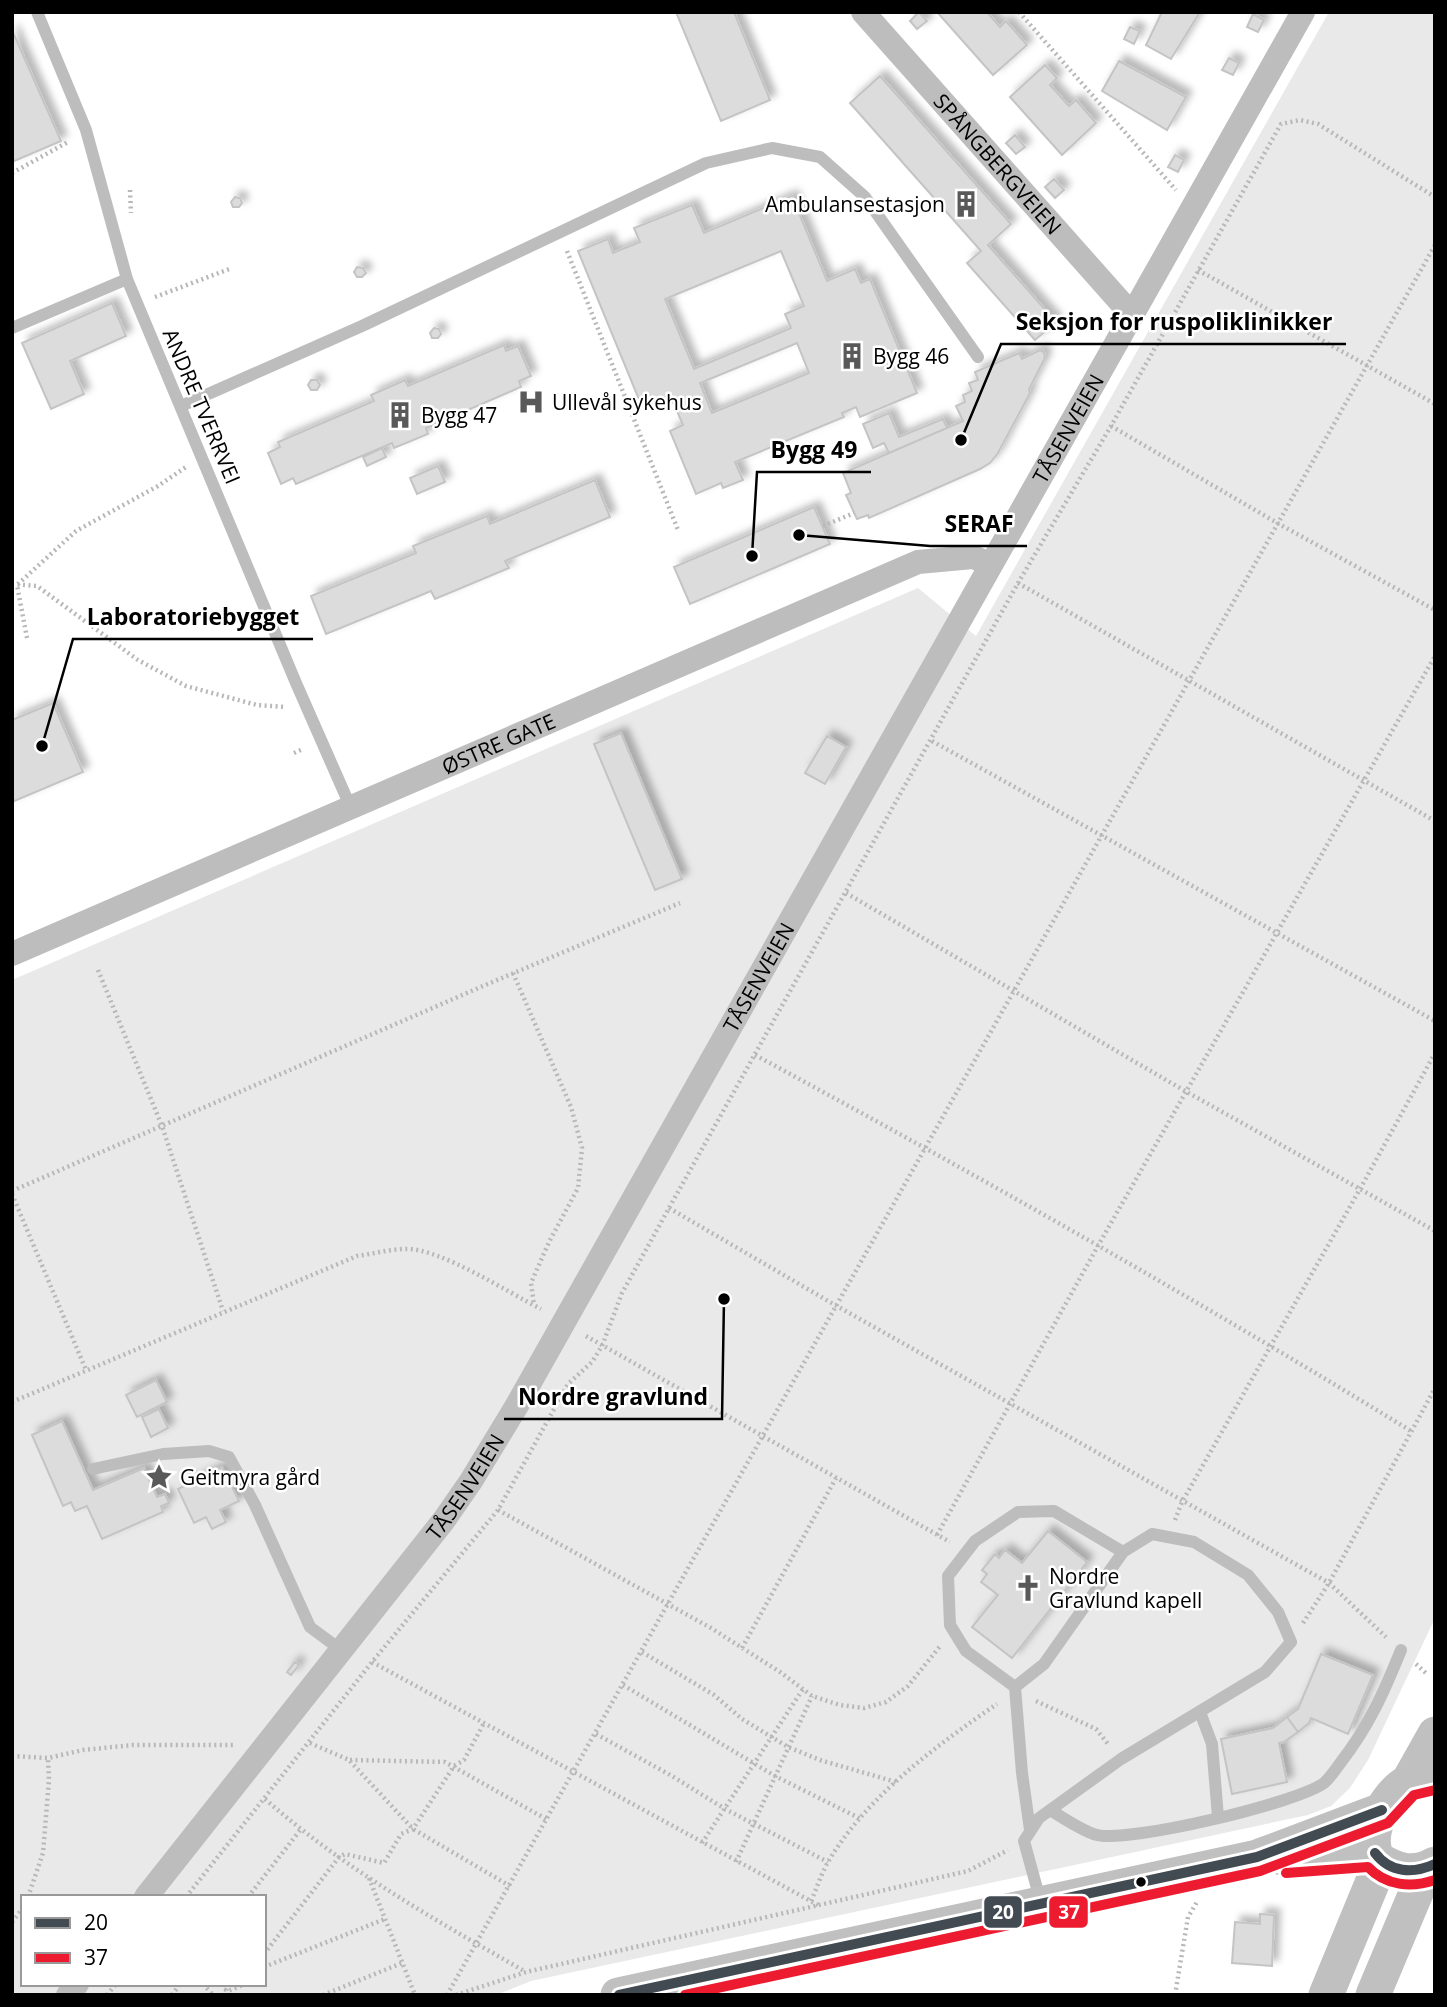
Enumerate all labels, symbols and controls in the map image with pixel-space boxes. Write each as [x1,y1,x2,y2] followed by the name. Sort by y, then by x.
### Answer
[928,87,1068,240] street label: SPÅNGBERGVEIEN
[951,189,981,219] building icon: Ambulansestasjon
[765,190,945,218] place label: Ambulansestasjon
[1001,300,1346,344] callout: Seksjon for ruspoliklinikker
[1016,305,1332,337] text: Seksjon for ruspoliklinikker
[157,324,247,488] street label: ANDRE TVERRVEI
[837,341,867,371] building icon: Bygg 46
[873,342,949,370] place label: Bygg 46
[1026,369,1110,488] street label: TÅSENVEIEN
[516,387,546,417] hospital icon: Ullevål sykehus
[552,388,702,416] place label: Ullevål sykehus
[385,400,415,430] building icon: Bygg 47
[421,401,497,429] place label: Bygg 47
[757,428,871,472] callout: Bygg 49
[771,433,857,465] text: Bygg 49
[930,502,1027,546] callout: SERAF
[944,507,1014,539] text: SERAF
[73,595,313,639] callout: Laboratoriebygget
[87,600,299,632] text: Laboratoriebygget
[437,707,560,780] street label: ØSTRE GATE
[716,918,800,1037] street label: TÅSENVEIEN
[504,1375,722,1419] callout: Nordre gravlund
[518,1380,708,1412] text: Nordre gravlund
[420,1429,510,1545] street label: TÅSENVEIEN
[144,1462,174,1492] place icon: Geitmyra gård
[180,1463,320,1491] place label: Geitmyra gård
[1049,1562,1202,1614] place label: Nordre Gravlund kapell
[1013,1573,1043,1603] church icon: Nordre Gravlund kapell
[1134,1875,1148,1889] unlabelled marker
[21,1895,266,1986] legend
[983,1895,1023,1929] line badge: 20
[1048,1895,1089,1929] line badge: 37
[992,1899,1014,1925] text: 20
[1058,1899,1080,1925] text: 37
[84,1908,108,1936] text: 20
[84,1943,108,1971] text: 37

